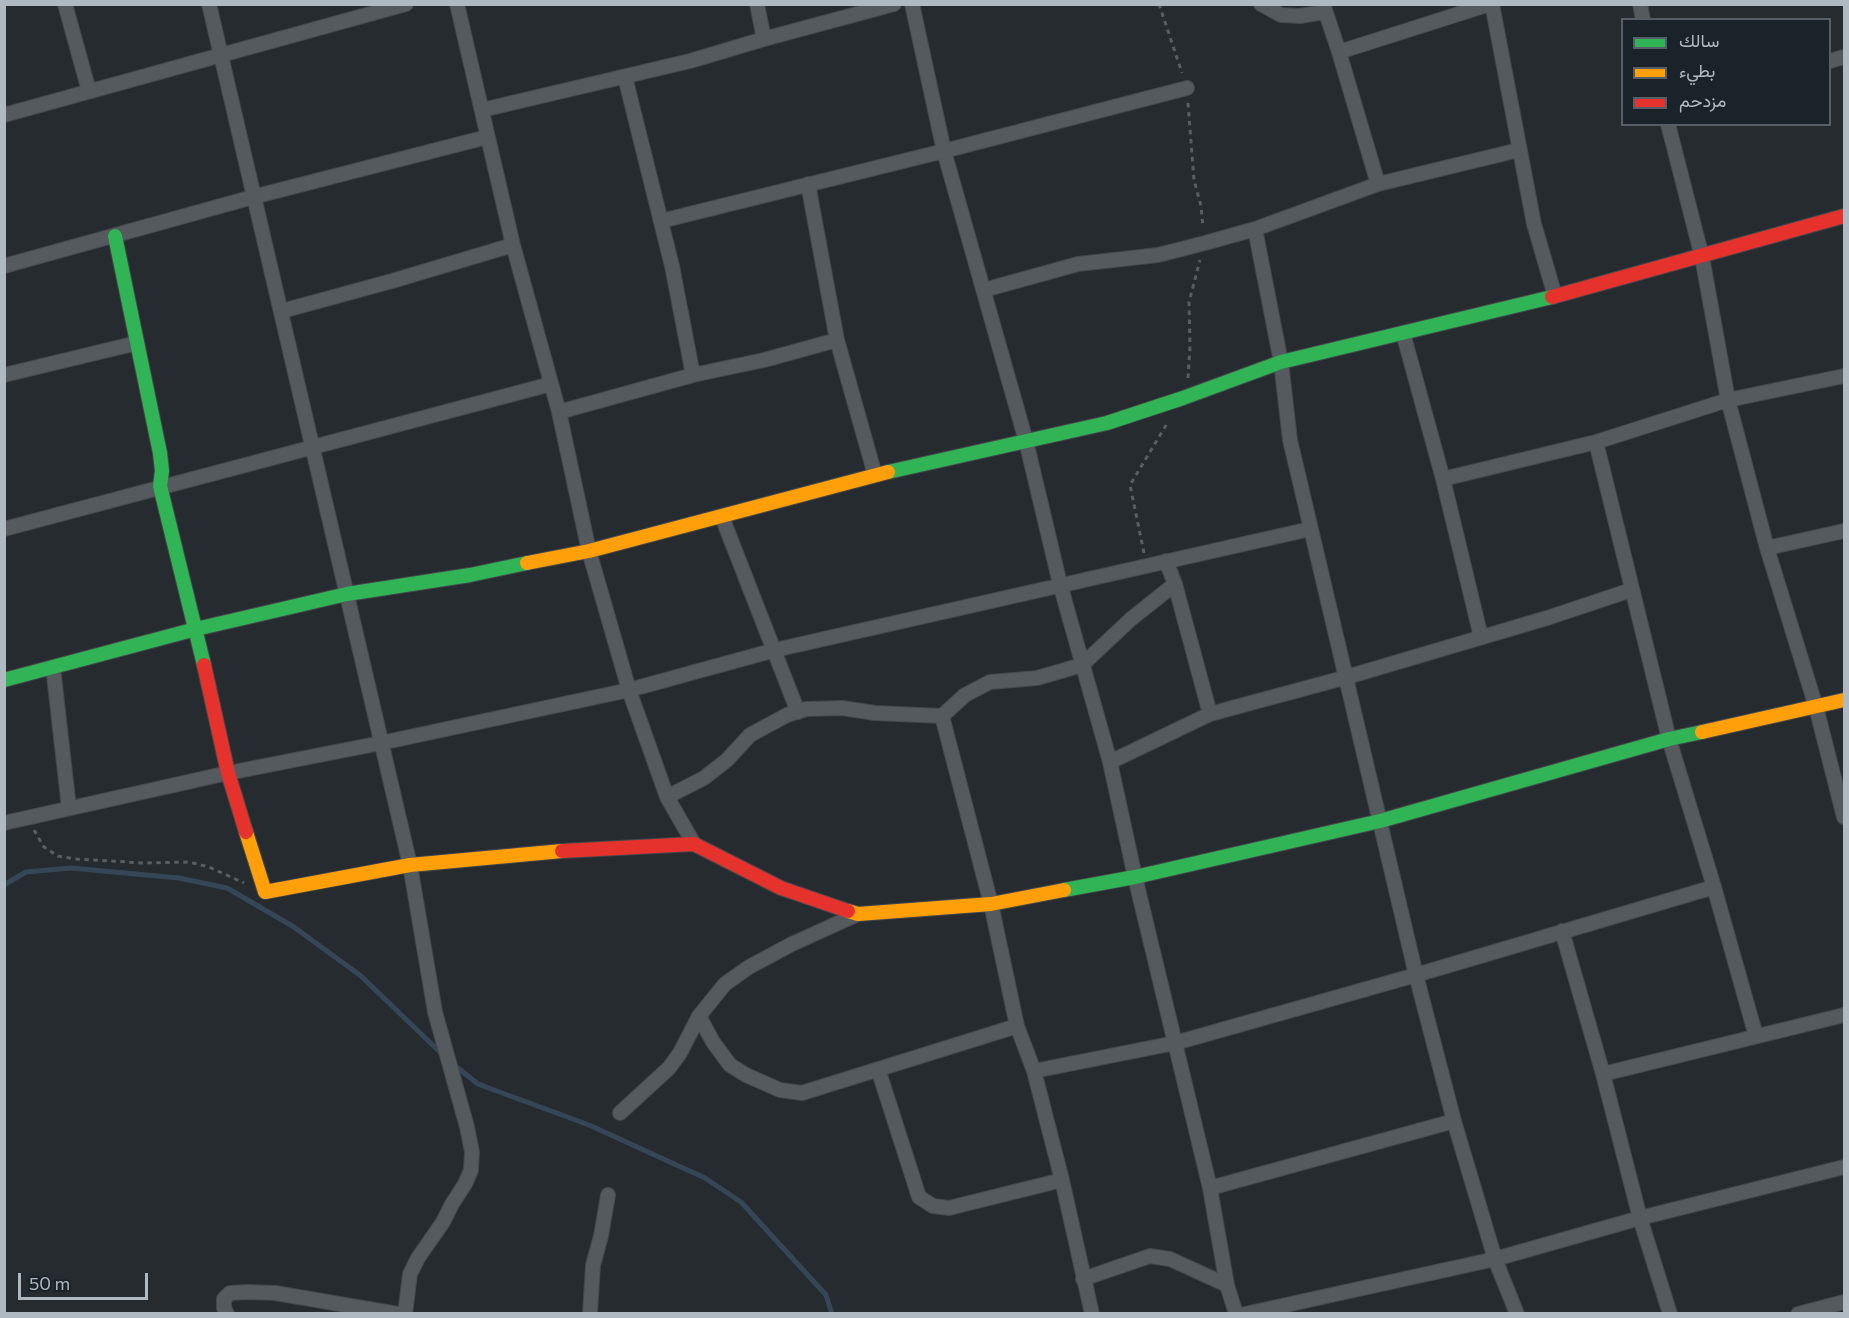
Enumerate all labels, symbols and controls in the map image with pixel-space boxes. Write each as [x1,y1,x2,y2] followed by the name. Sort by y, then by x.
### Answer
[1621,18,1831,126] legend
[1679,29,1719,51] text: سالك
[1679,59,1715,81] text: بطيء
[1679,89,1726,111] text: مزدحم
[21,1261,152,1299] scale bar
[29,1272,70,1294] text: 50 m

